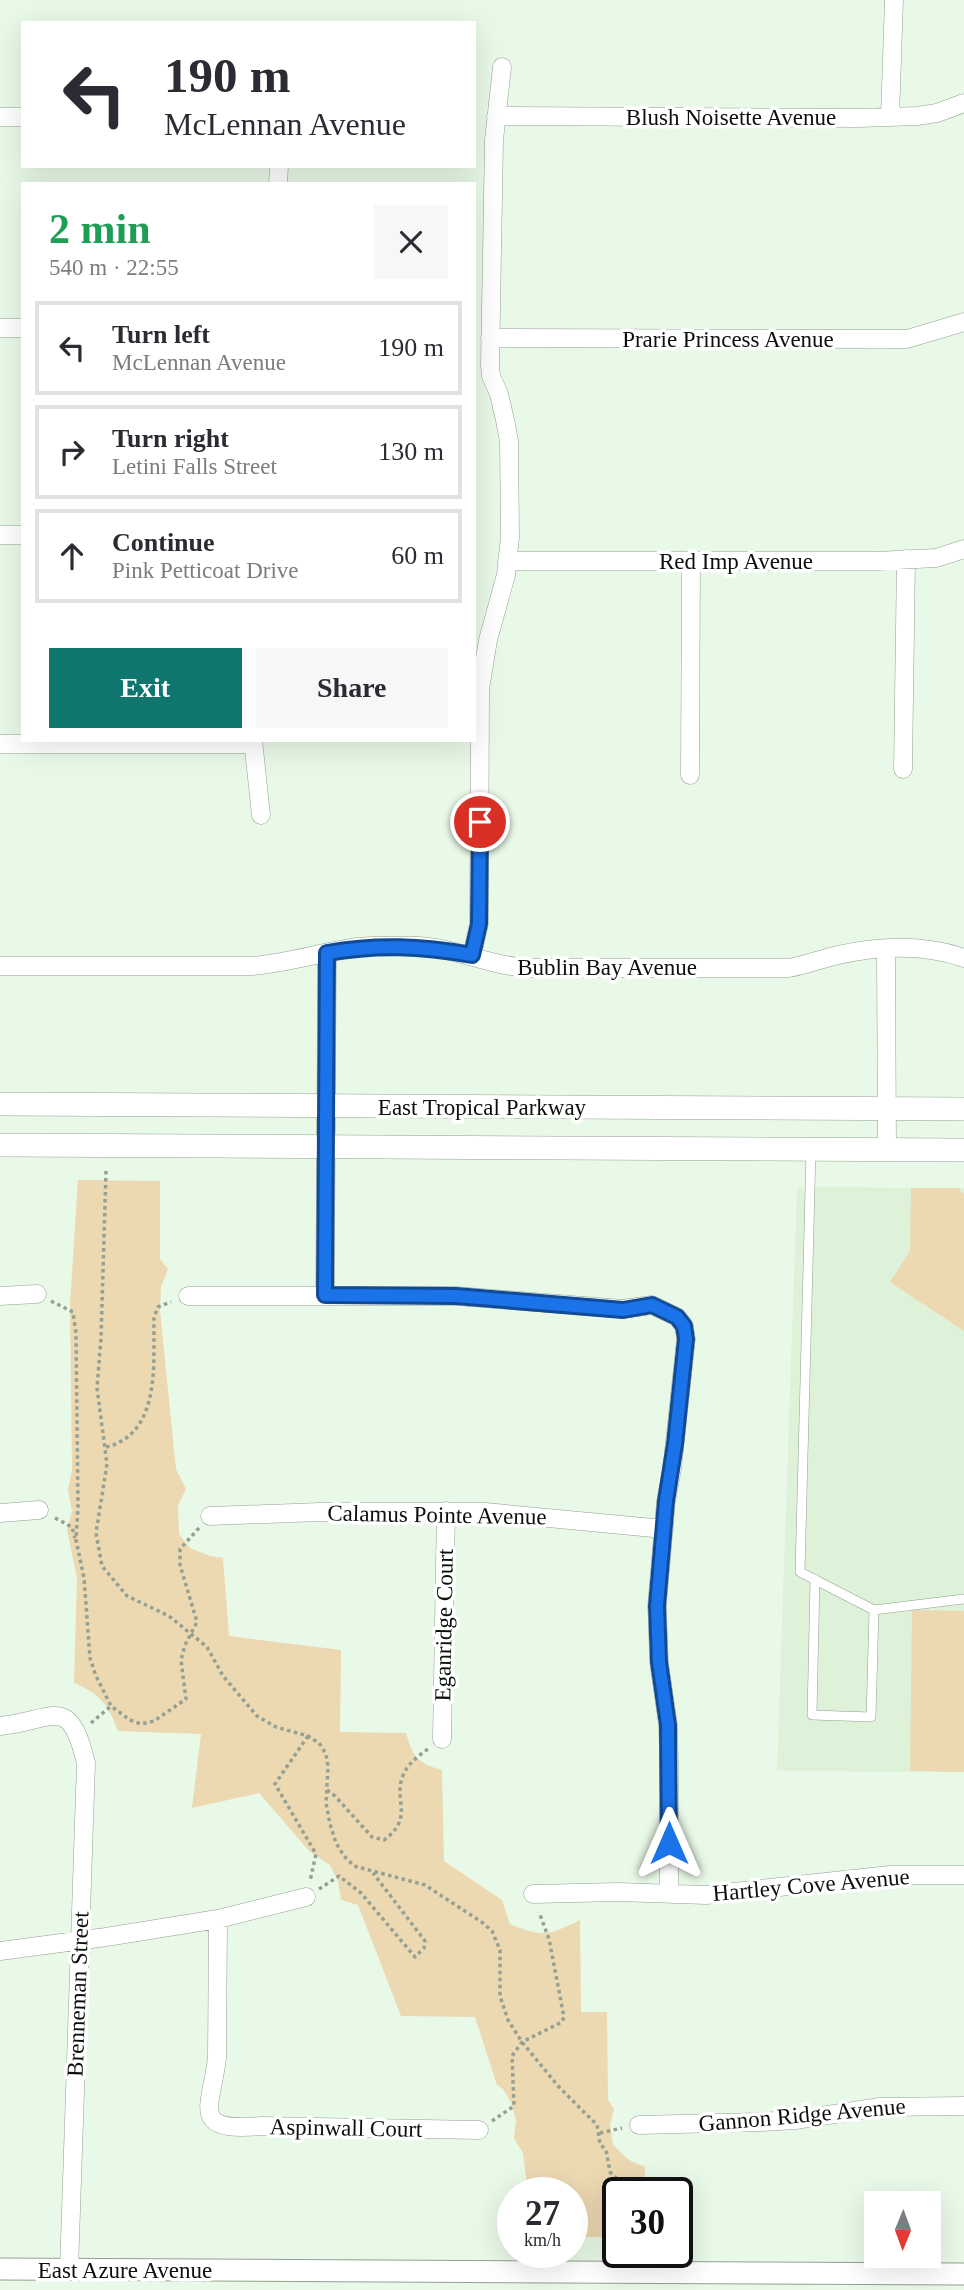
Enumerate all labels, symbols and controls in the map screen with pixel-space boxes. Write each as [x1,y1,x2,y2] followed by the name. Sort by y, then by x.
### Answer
[164,48,291,103] text: 190 m
[49,49,140,140] icon: left
[626,105,836,130] street label: Blush Noisette Avenue
[164,106,406,142] text: McLennan Avenue
[374,205,448,279] button: close
[49,206,151,252] text: 2 min
[49,255,179,280] text: 540 m · 22:55
[112,320,210,349] text: Turn left
[622,327,834,352] street label: Prarie Princess Avenue
[53,329,91,367] icon: left
[378,333,444,362] text: 190 m
[112,350,286,375] text: McLennan Avenue
[112,424,229,453] text: Turn right
[53,433,91,471] icon: right
[378,437,444,466] text: 130 m
[112,454,277,479] text: Letini Falls Street
[112,528,215,557] text: Continue
[53,537,91,575] icon: ahead
[391,541,444,570] text: 60 m
[659,549,813,574] street label: Red Imp Avenue
[112,558,299,583] text: Pink Petticoat Drive
[49,648,242,728] button: Exit
[256,648,448,728] button: Share
[450,792,510,852] pin
[461,803,499,841] icon: arrive
[517,955,697,980] street label: Bublin Bay Avenue
[378,1095,587,1120] street label: East Tropical Parkway
[327,1501,547,1529] street label: Calamus Pointe Avenue
[430,1548,458,1702] street label: Eganridge Court
[632,1806,706,1880] position arrow
[711,1864,911,1906] street label: Hartley Cove Avenue
[63,1910,93,2077] street label: Brenneman Street
[697,2093,907,2137] street label: Gannon Ridge Avenue
[269,2114,423,2142] street label: Aspinwall Court
[602,2177,693,2268] speed limit sign: 30
[864,2191,942,2268] north arrow
[864,2191,941,2268] map controls
[525,2194,560,2233] text: 27
[524,2230,561,2250] text: km/h
[38,2258,212,2283] street label: East Azure Avenue

